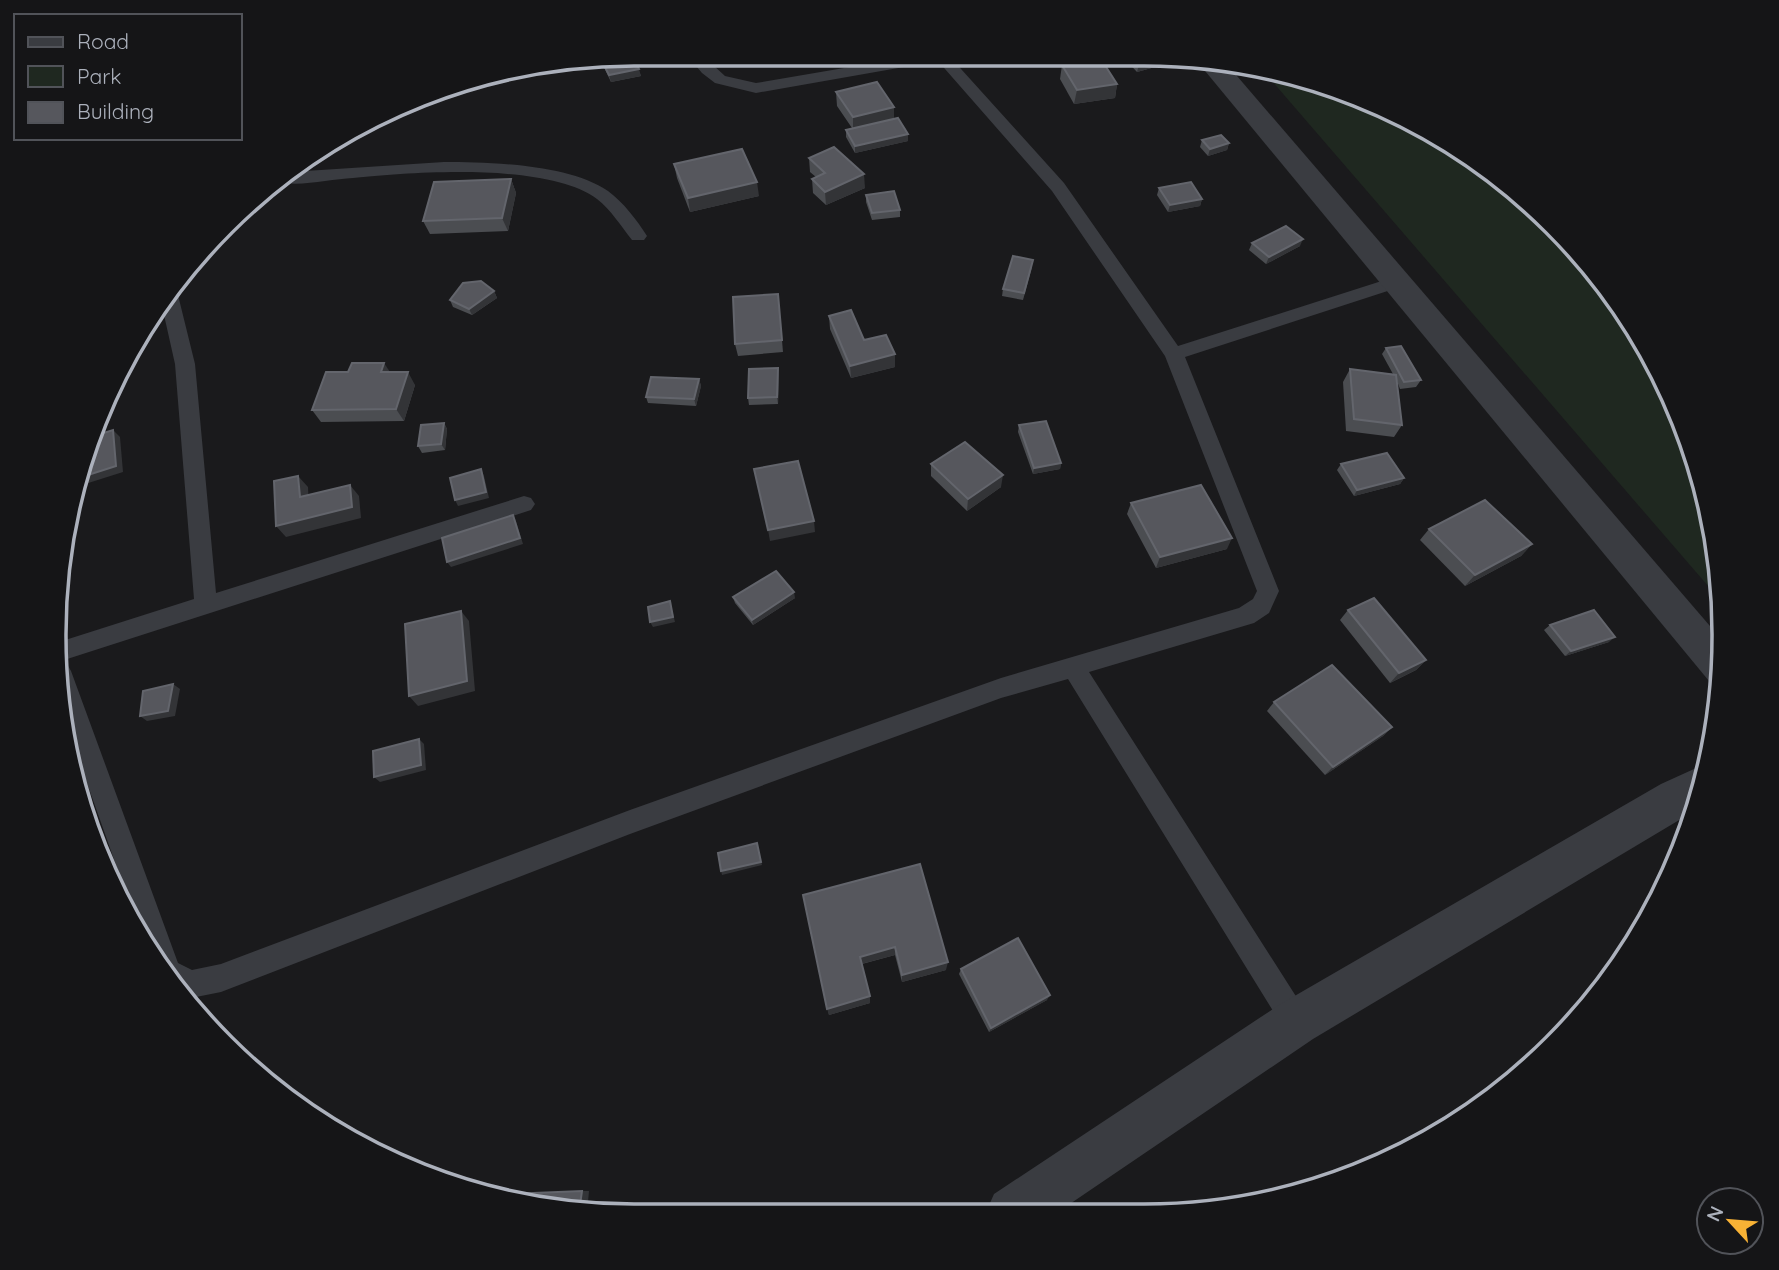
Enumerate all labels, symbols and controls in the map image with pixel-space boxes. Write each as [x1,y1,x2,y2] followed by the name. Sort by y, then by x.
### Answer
[14,14,242,140] legend
[77,28,129,54] text: Road
[77,63,121,89] text: Park
[77,98,154,124] text: Building
[1695,1186,1765,1256] north arrow
[1701,1202,1729,1225] text: N

